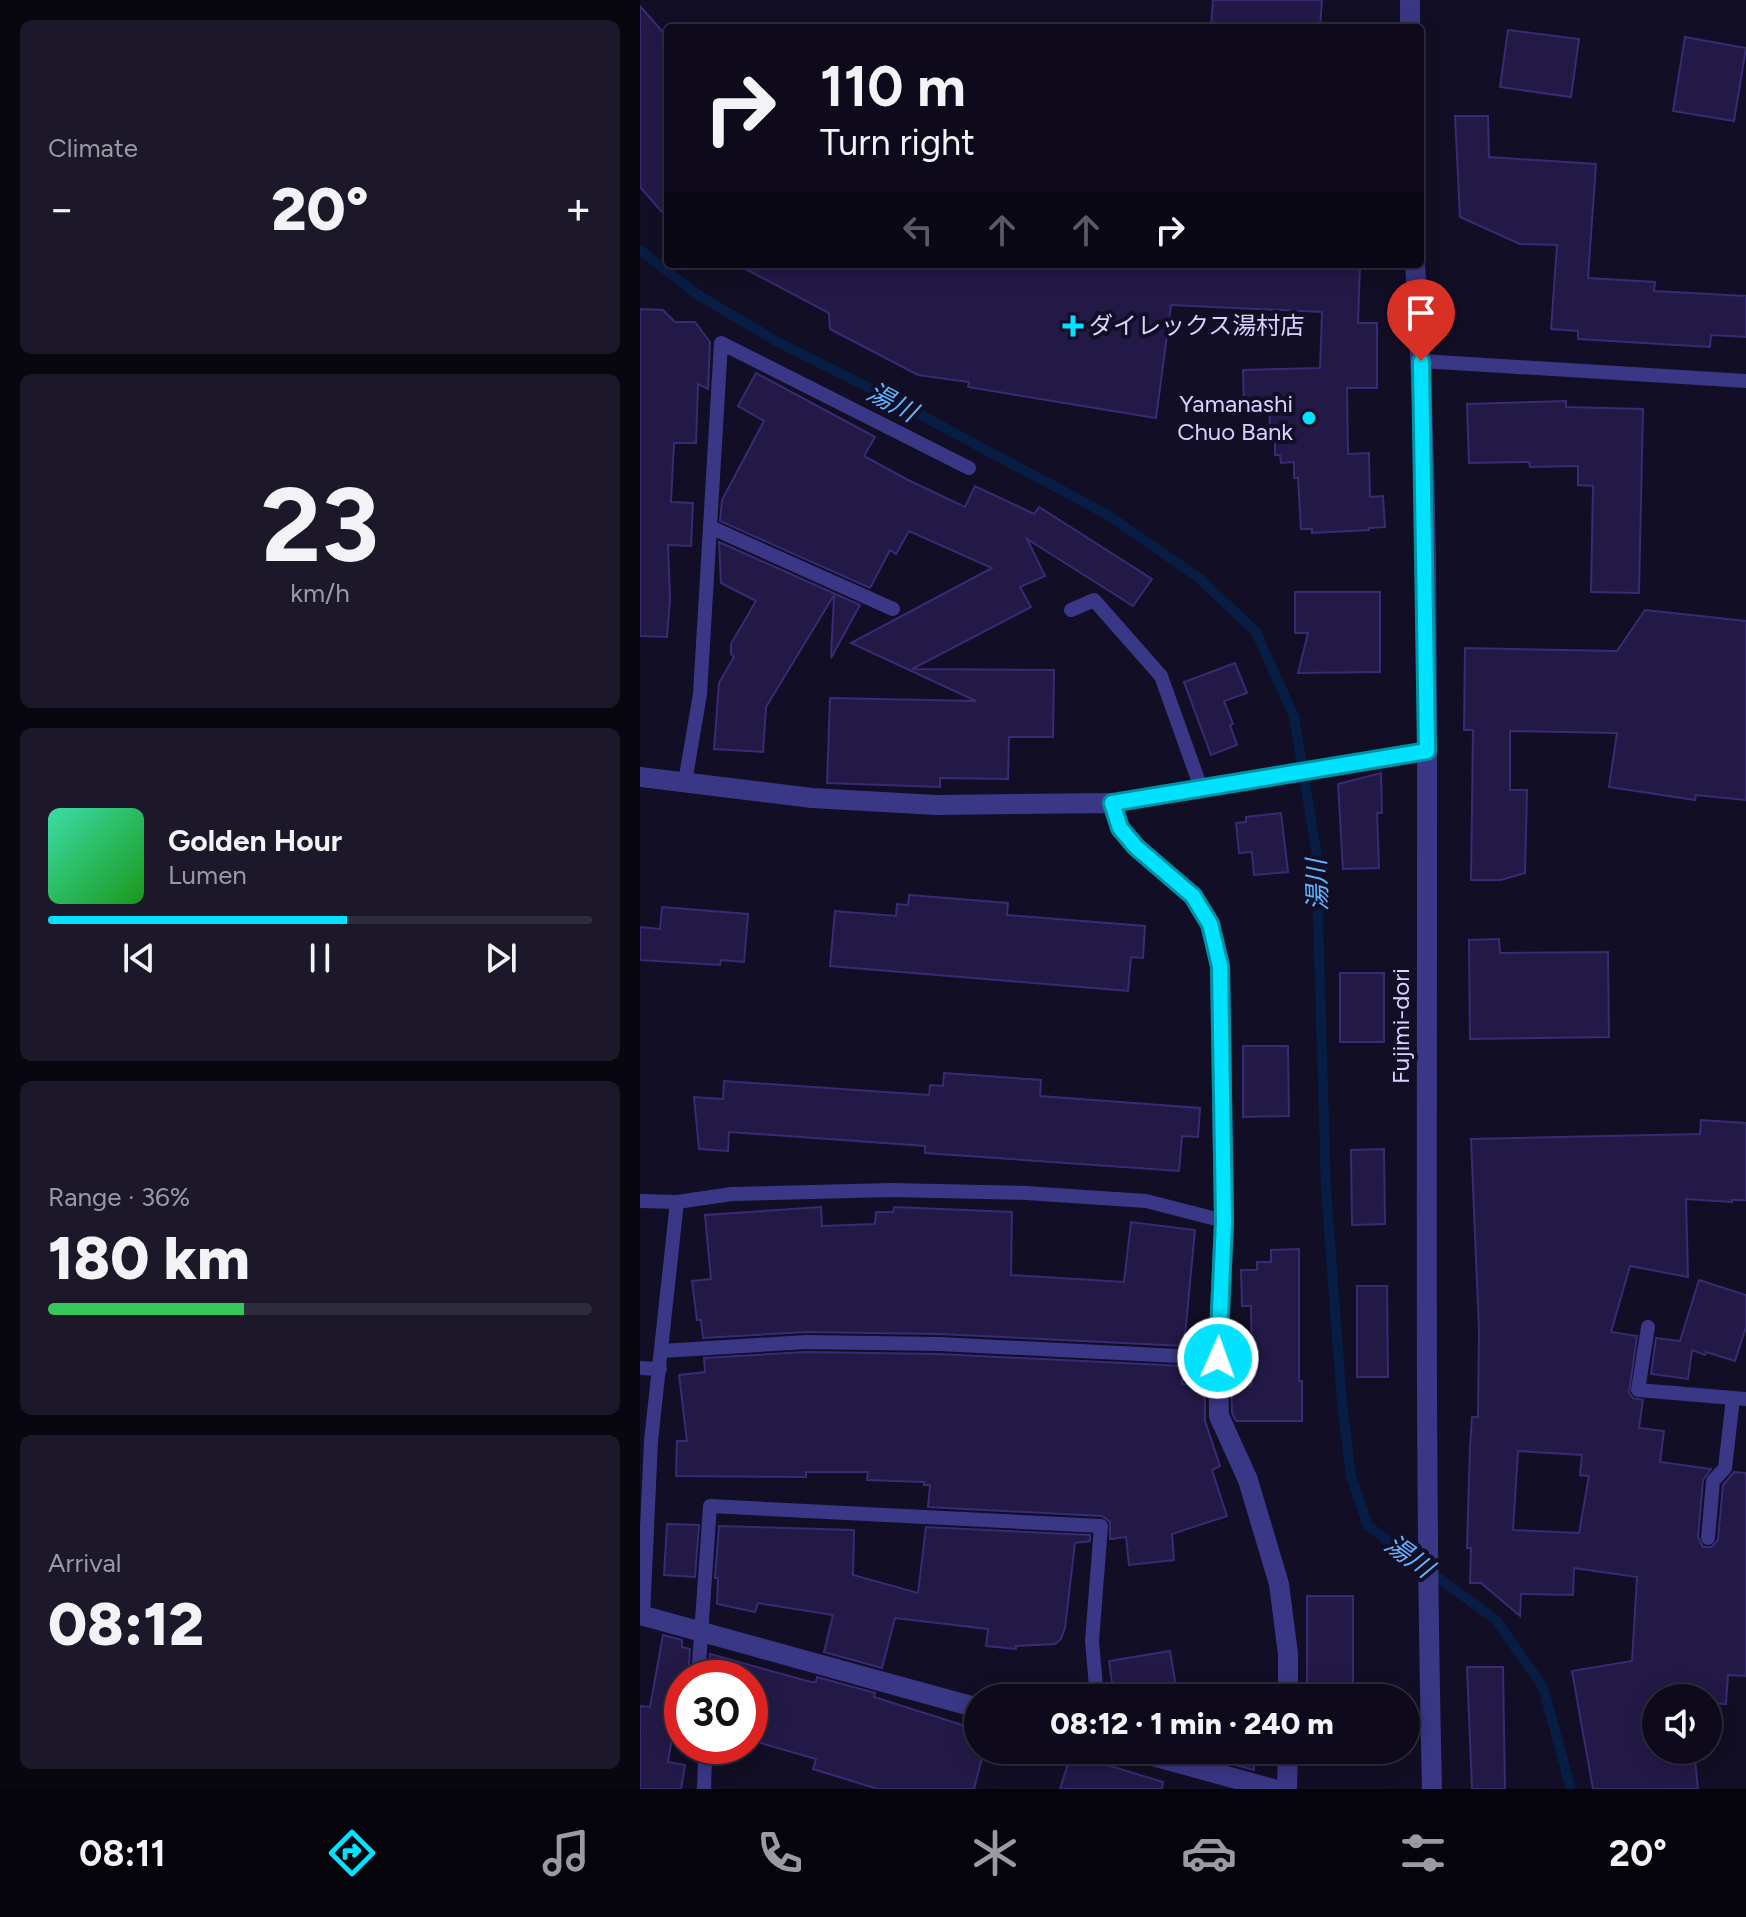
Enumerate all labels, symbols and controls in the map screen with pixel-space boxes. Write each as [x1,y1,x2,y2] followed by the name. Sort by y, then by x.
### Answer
[820,53,966,120] text: 110 m
[688,56,792,160] icon: right
[820,121,975,164] text: Turn right
[48,132,138,164] text: Climate
[271,173,369,245] text: 20°
[48,182,75,235] text: −
[565,182,592,235] text: +
[896,208,940,252] icon: left
[980,208,1024,252] icon: ahead
[1064,208,1108,252] icon: ahead
[1148,208,1192,252] icon: right
[1387,279,1455,361] pin
[1399,291,1443,335] icon: arrive
[1089,311,1304,340] place label: ダイレックス湯村店
[1064,317,1082,335] marker: ダイレックス湯村店
[862,376,925,430] water label: 湯川
[1177,389,1293,446] place label: Yamanashi Chuo Bank
[1300,409,1318,427] marker: Yamanashi Chuo Bank
[261,462,379,587] text: 23
[290,577,350,609] text: km/h
[168,822,342,859] text: Golden Hour
[1300,855,1334,912] water label: 湯川
[168,859,247,891] text: Lumen
[117,936,161,980] icon: previous
[298,936,342,980] icon: pause
[479,936,523,980] icon: next
[1386,968,1415,1084] street label: Fujimi-dori
[48,1181,190,1213] text: Range · 36%
[48,1222,250,1294] text: 180 km
[1176,1316,1260,1400] position arrow
[1379,1528,1442,1586] water label: 湯川
[48,1547,121,1579] text: Arrival
[48,1588,204,1660] text: 08:12
[664,1660,768,1764] speed limit sign: 30
[1642,1684,1722,1764] map controls
[1642,1684,1722,1764] button: sound
[1050,1705,1334,1742] text: 08:12 · 1 min · 240 m
[324,1825,380,1881] icon: directions
[538,1825,594,1881] icon: music
[752,1825,808,1881] icon: phone
[967,1825,1023,1881] icon: climate
[1181,1825,1237,1881] icon: car
[1395,1825,1451,1881] icon: filters
[79,1832,166,1875] text: 08:11
[1609,1832,1667,1875] text: 20°

